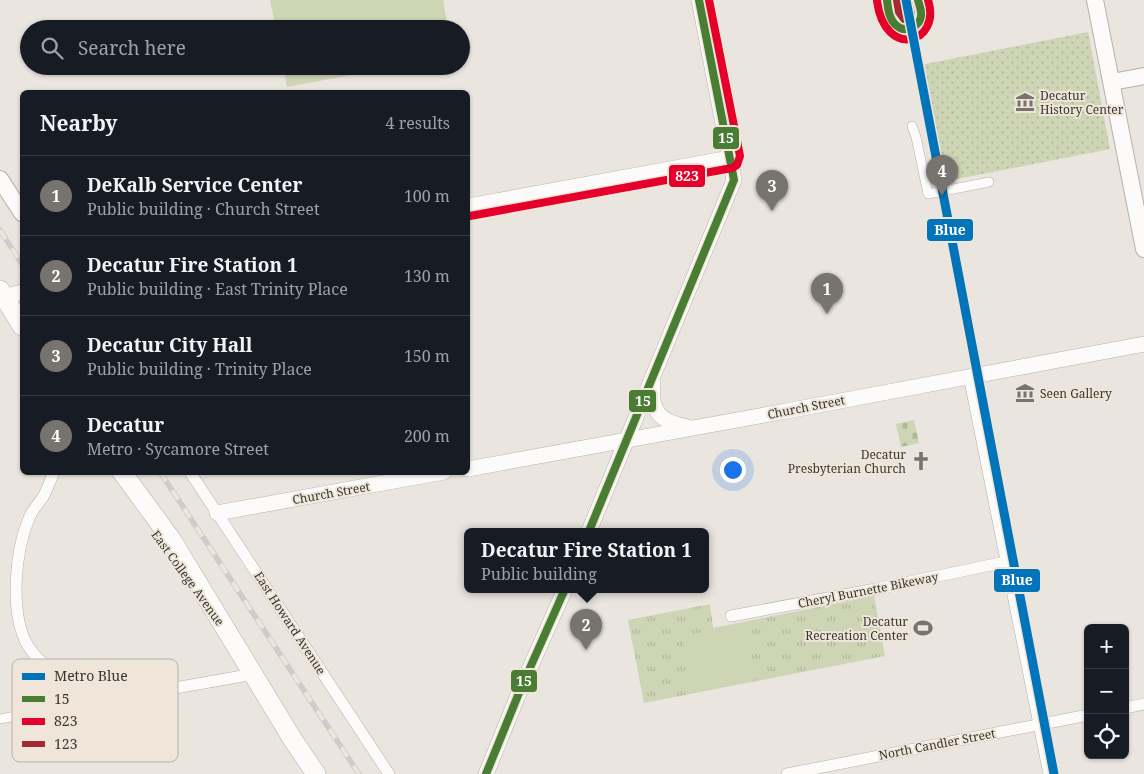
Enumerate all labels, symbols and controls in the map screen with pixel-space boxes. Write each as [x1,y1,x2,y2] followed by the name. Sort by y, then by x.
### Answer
[20,20,470,75] search box
[38,34,66,62] icon: search
[78,35,186,61] text: Search here
[1040,87,1124,118] place label: Decatur History Center
[1014,91,1036,113] museum icon: Decatur History Center
[40,109,118,137] text: Nearby
[386,112,450,134] text: 4 results
[712,126,740,150] line badge: 15
[718,128,734,147] text: 15
[926,155,958,196] pin: 4
[668,164,706,188] line badge: 823
[675,166,699,185] text: 823
[756,170,788,211] pin: 3
[87,172,302,198] text: DeKalb Service Center
[51,185,61,207] text: 1
[404,185,450,207] text: 100 m
[87,198,320,220] text: Public building · Church Street
[926,218,974,242] line badge: Blue
[934,220,966,239] text: Blue
[87,252,298,278] text: Decatur Fire Station 1
[51,265,61,287] text: 2
[404,265,450,287] text: 130 m
[811,273,843,314] pin: 1
[87,278,348,300] text: Public building · East Trinity Place
[87,332,252,358] text: Decatur City Hall
[51,345,61,367] text: 3
[404,345,450,367] text: 150 m
[87,358,312,380] text: Public building · Trinity Place
[1014,382,1036,404] museum icon: Seen Gallery
[1040,385,1112,402] place label: Seen Gallery
[628,389,657,413] line badge: 15
[635,391,651,410] text: 15
[766,391,846,423] street label: Church Street
[87,412,164,438] text: Decatur
[51,425,61,447] text: 4
[404,425,450,447] text: 200 m
[87,438,269,460] text: Metro · Sycamore Street
[788,446,906,477] place label: Decatur Presbyterian Church
[910,450,932,472] church icon: Decatur Presbyterian Church
[720,457,746,483] your location
[291,478,371,508] street label: Church Street
[148,527,228,629] street label: East College Avenue
[464,528,709,593] popup
[481,537,692,563] text: Decatur Fire Station 1
[481,563,597,585] text: Public building
[250,568,330,678] street label: East Howard Avenue
[796,568,940,612] street label: Cheryl Burnette Bikeway
[993,568,1041,593] line badge: Blue
[1001,570,1033,589] text: Blue
[570,609,602,650] pin: 2
[805,613,908,644] place label: Decatur Recreation Center
[912,617,934,639] sports icon: Decatur Recreation Center
[1084,624,1129,759] map controls
[1084,624,1129,669] button: +
[12,659,178,762] legend
[54,666,128,685] text: Metro Blue
[510,669,538,693] line badge: 15
[1084,669,1129,714] button: −
[516,671,532,690] text: 15
[54,689,70,708] text: 15
[54,711,78,730] text: 823
[1084,714,1129,759] button: locate
[877,724,997,764] street label: North Candler Street
[54,734,78,753] text: 123

